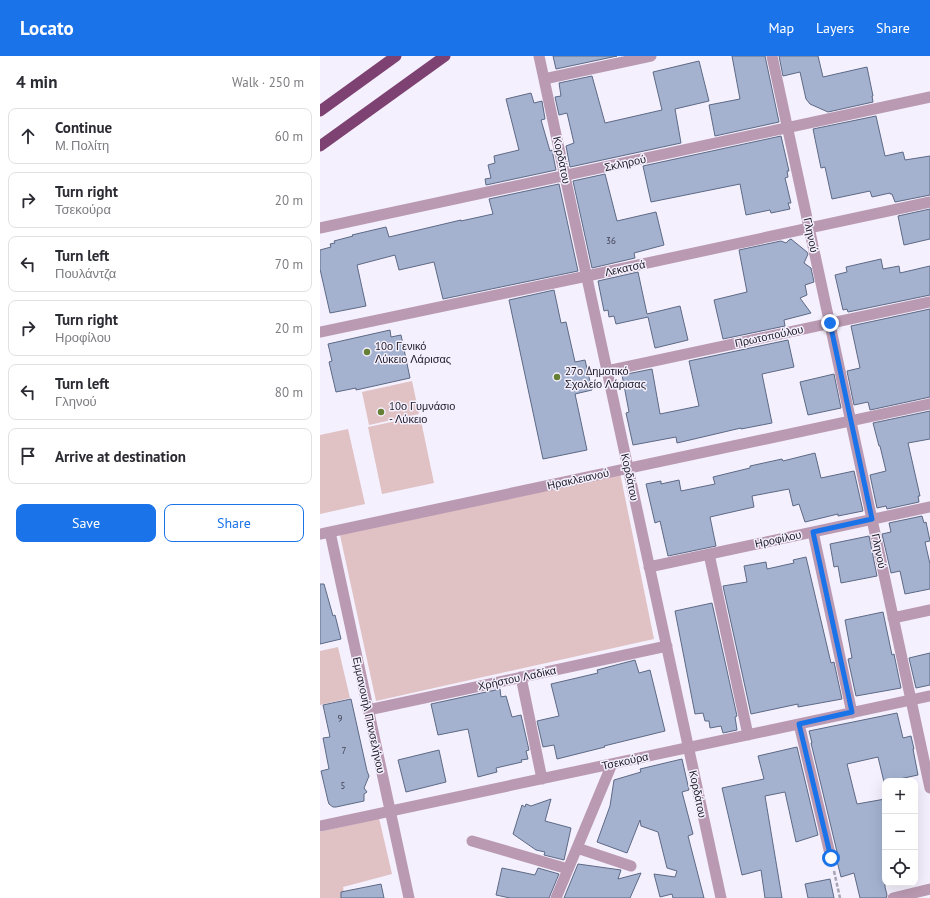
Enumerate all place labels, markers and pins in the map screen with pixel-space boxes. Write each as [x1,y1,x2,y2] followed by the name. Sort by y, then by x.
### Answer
[375,339,451,366] place label: 10ο Γενικό Λύκειο Λάρισας
[362,347,372,357] marker: 10ο Γενικό Λύκειο Λάρισας
[565,364,646,391] place label: 27ο Δημοτικό Σχολείο Λάρισας
[552,372,562,382] marker: 27ο Δημοτικό Σχολείο Λάρισας
[389,399,455,426] place label: 10ο Γυμνάσιο - Λύκειο
[376,407,386,417] marker: 10ο Γυμνάσιο - Λύκειο

